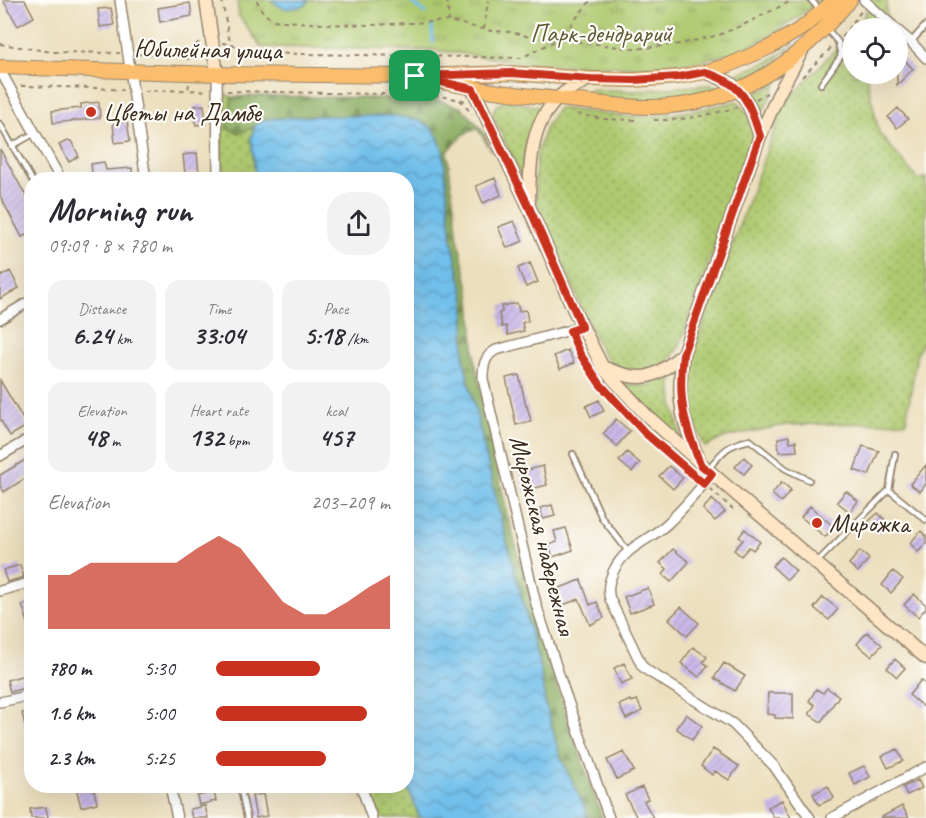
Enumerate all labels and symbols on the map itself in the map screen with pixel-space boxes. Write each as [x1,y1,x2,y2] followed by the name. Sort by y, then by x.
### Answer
[530,17,674,50] park label: Парк-дендрарий
[134,32,284,67] street label: Юбилейная улица
[389,50,440,101] pin
[103,96,262,129] place label: Цветы на Дамбе
[84,105,98,119] marker: Цветы на Дамбе
[502,432,584,640] street label: Мирожская набережная
[829,507,912,540] place label: Мирожка
[810,516,824,530] marker: Мирожка

